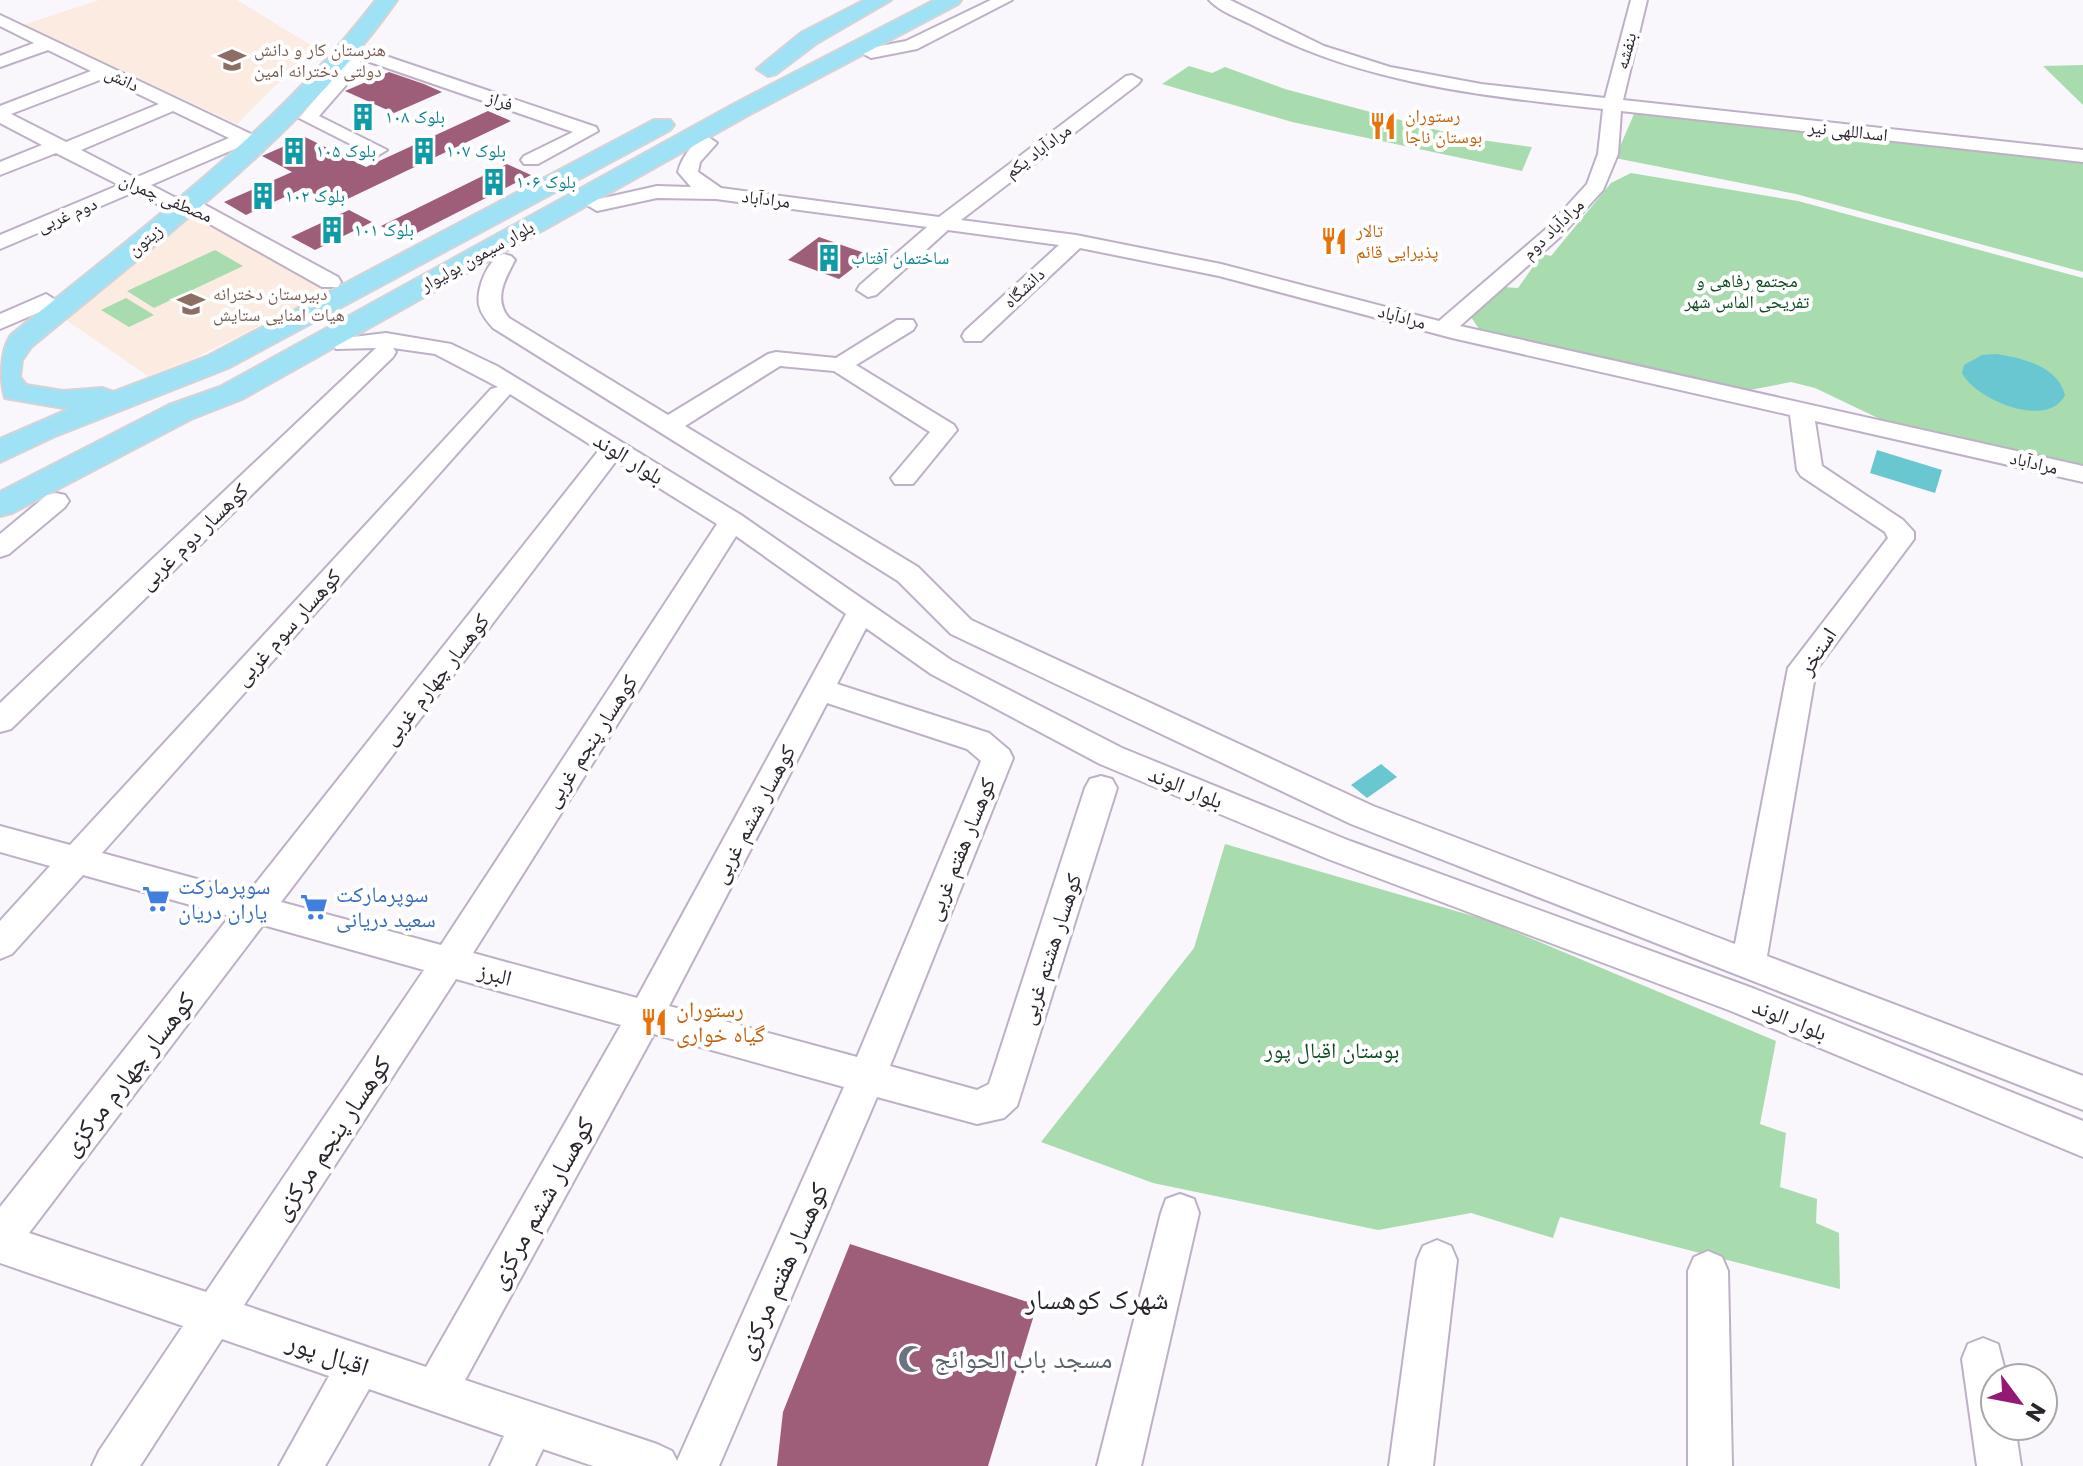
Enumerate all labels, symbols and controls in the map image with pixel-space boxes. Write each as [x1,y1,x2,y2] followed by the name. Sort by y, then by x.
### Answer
[1609,30,1642,72] street label: بنفشه
[254,37,386,83] place label: هنرستان کار و دانش دولتی دخترانه امین
[217,45,247,75] school or university icon: هنرستان کار و دانش دولتی دخترانه امین
[101,60,143,97] street label: دانش
[483,84,517,117] street label: فراز
[348,102,378,132] building icon: بلوک ۱۰۸
[1405,103,1482,149] place label: رستوران بوستان ناجا
[385,104,445,129] place label: بلوک ۱۰۸
[1368,111,1398,141] restaurant icon: رستوران بوستان ناجا
[1806,114,1889,147] street label: اسداللهی نیر
[999,117,1076,184] street label: مرادآباد یکم
[279,136,309,166] building icon: بلوک ۱۰۵
[409,136,439,166] building icon: بلوک ۱۰۷
[316,138,376,163] place label: بلوک ۱۰۵
[446,138,506,163] place label: بلوک ۱۰۷
[116,167,216,228] street label: مصطفی چمران
[479,167,509,197] building icon: بلوک ۱۰۶
[516,169,576,194] place label: بلوک ۱۰۶
[248,181,278,211] building icon: بلوک ۱۰۲
[285,183,345,208] place label: بلوک ۱۰۲
[740,183,792,214] street label: مرادآباد
[33,191,101,238] street label: دوم غربی
[1516,193,1589,265] street label: مرادآباد دوم
[414,214,538,298] street label: بلوار سیمون بولیوار
[317,215,347,245] building icon: بلوک ۱۰۱
[354,217,414,242] place label: بلوک ۱۰۱
[122,218,168,261] street label: زیتون
[1355,218,1438,264] place label: تالار پذیرایی قائم
[1319,226,1349,256] restaurant icon: تالار پذیرایی قائم
[814,243,844,273] building icon: ساختمان آفتاب
[851,245,949,270] place label: ساختمان آفتاب
[997,262,1050,313] street label: دانشگاه
[1684,268,1809,314] park label: مجتمع رفاهی و تفریحی الماس شهر
[213,281,345,327] place label: دبیرستان دخترانه هیات امنایی ستایش
[176,289,206,319] school or university icon: دبیرستان دخترانه هیات امنایی ستایش
[1375,298,1429,335] street label: مرادآباد
[587,425,670,492] street label: بلوار الوند
[2008,445,2061,480] street label: مرادآباد
[131,476,255,597] street label: کوهسار دوم غربی
[226,562,348,693] street label: کوهسار سوم غربی
[374,607,497,752] street label: کوهسار چهارم غربی
[1790,621,1844,682] street label: استخر
[536,669,645,814] street label: کوهسار پنجم غربی
[704,739,803,889] street label: کوهسار ششم غربی
[1144,758,1228,816] street label: بلوار الوند
[918,773,1003,925] street label: کوهسار هفتم غربی
[1011,869,1090,1029] street label: کوهسار هشتم غربی
[178,871,270,927] place label: سوپرمارکت یاران دریان
[336,879,436,935] place label: سوپرمارکت سعید دریانی
[141,884,171,914] supermarket icon: سوپرمارکت یاران دریان
[299,892,329,922] supermarket icon: سوپرمارکت سعید دریانی
[474,955,515,994] street label: البرز
[52,984,204,1164] street label: کوهسار چهارم مرکزی
[1748,990,1832,1048] street label: بلوار الوند
[676,994,765,1050] place label: رستوران گیاه خواری
[639,1007,669,1037] restaurant icon: رستوران گیاه خواری
[1264,1035,1399,1066] park label: بوستان اقبال پور
[263,1049,399,1227] street label: کوهسار پنجم مرکزی
[479,1110,603,1296] street label: کوهسار ششم مرکزی
[727,1177,837,1365] street label: کوهسار هفتم مرکزی
[1024,1280,1169,1319] district label: شهرک کوهسار
[281,1323,374,1385] street label: اقبال پور
[934,1341,1112,1377] place label: مسجد باب الحوائج
[897,1344,927,1374] mosque icon: مسجد باب الحوائج
[1979,1362,2059,1442] north arrow
[2018,1397,2053,1428] text: N

